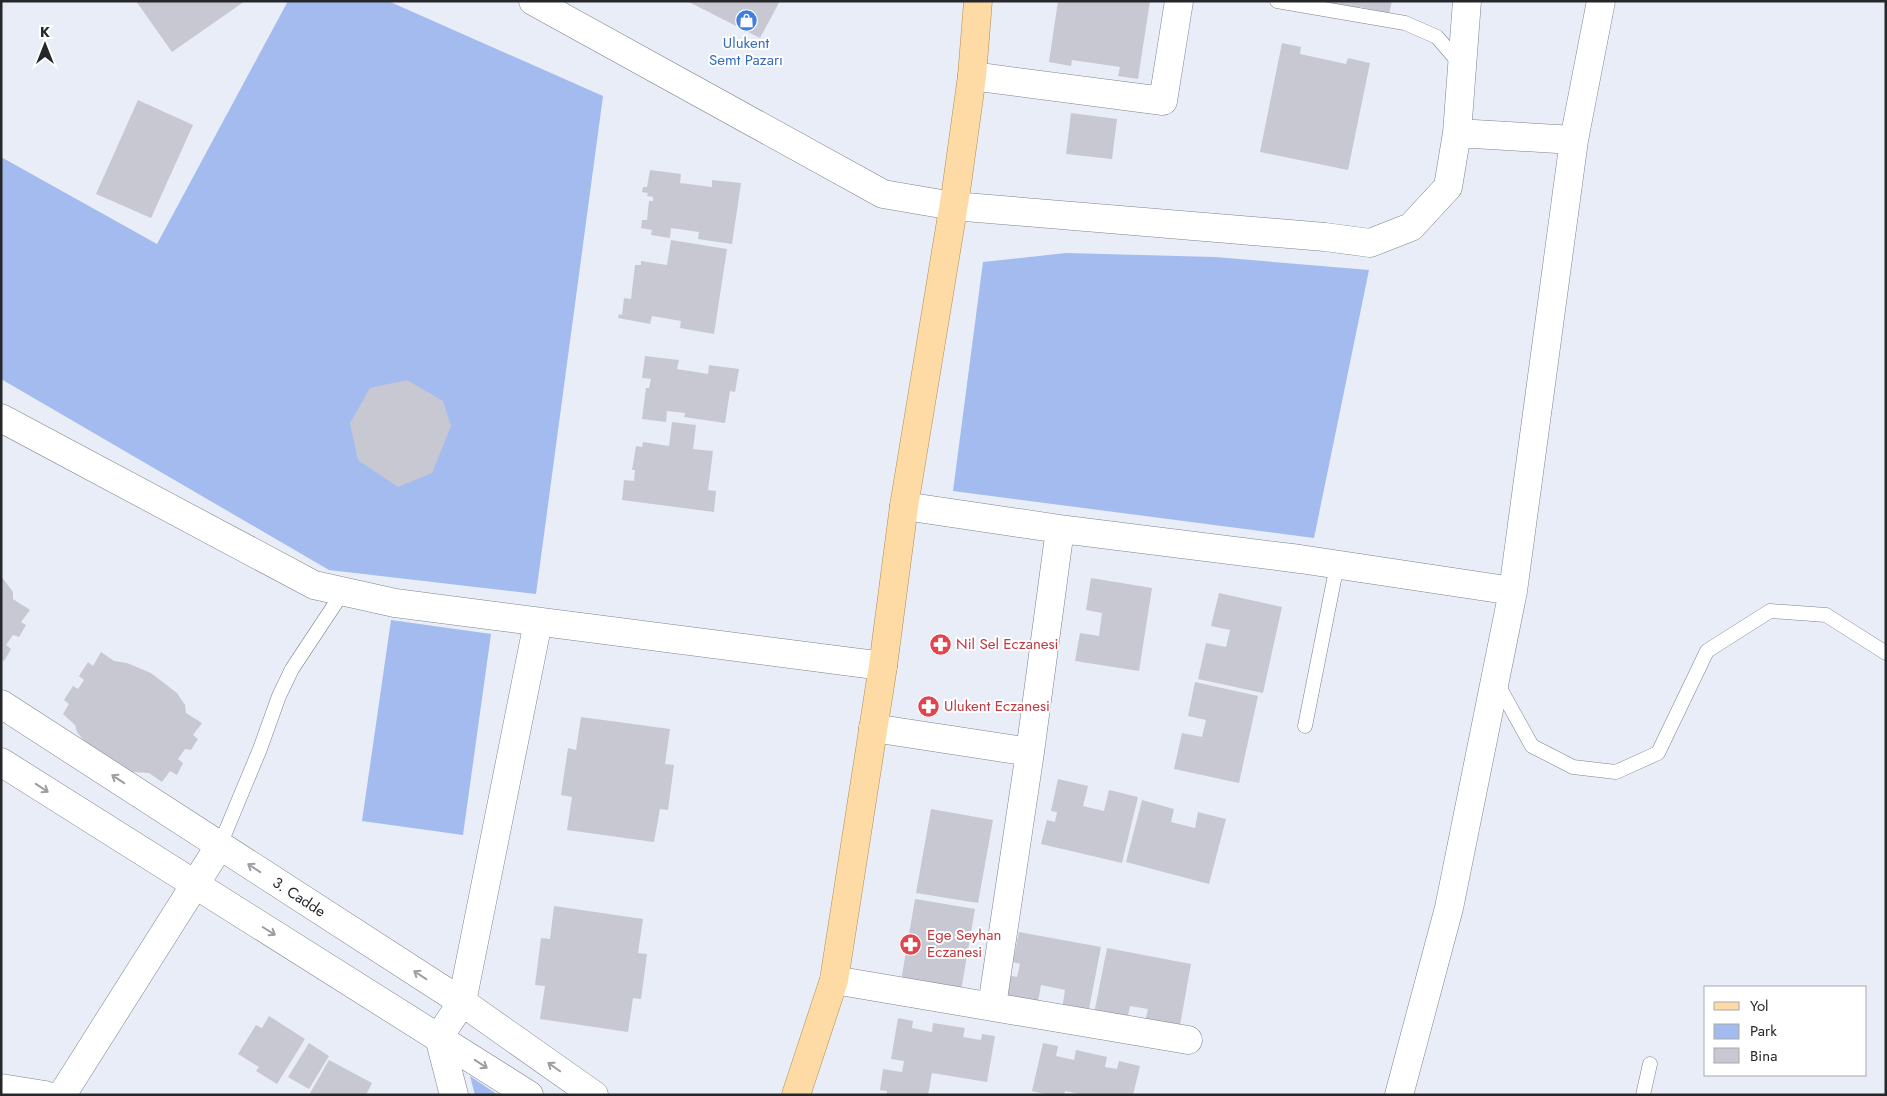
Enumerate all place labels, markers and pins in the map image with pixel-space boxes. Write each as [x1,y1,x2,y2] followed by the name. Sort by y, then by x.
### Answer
[734,8,758,32] shop icon: Ulukent Semt Pazarı
[709,32,783,71] place label: Ulukent Semt Pazarı
[928,632,952,656] pharmacy icon: Nil Sel Eczanesi
[956,633,1058,655] place label: Nil Sel Eczanesi
[916,694,940,718] pharmacy icon: Ulukent Eczanesi
[944,695,1050,717] place label: Ulukent Eczanesi
[927,924,1001,963] place label: Ege Seyhan Eczanesi
[899,932,923,956] pharmacy icon: Ege Seyhan Eczanesi

